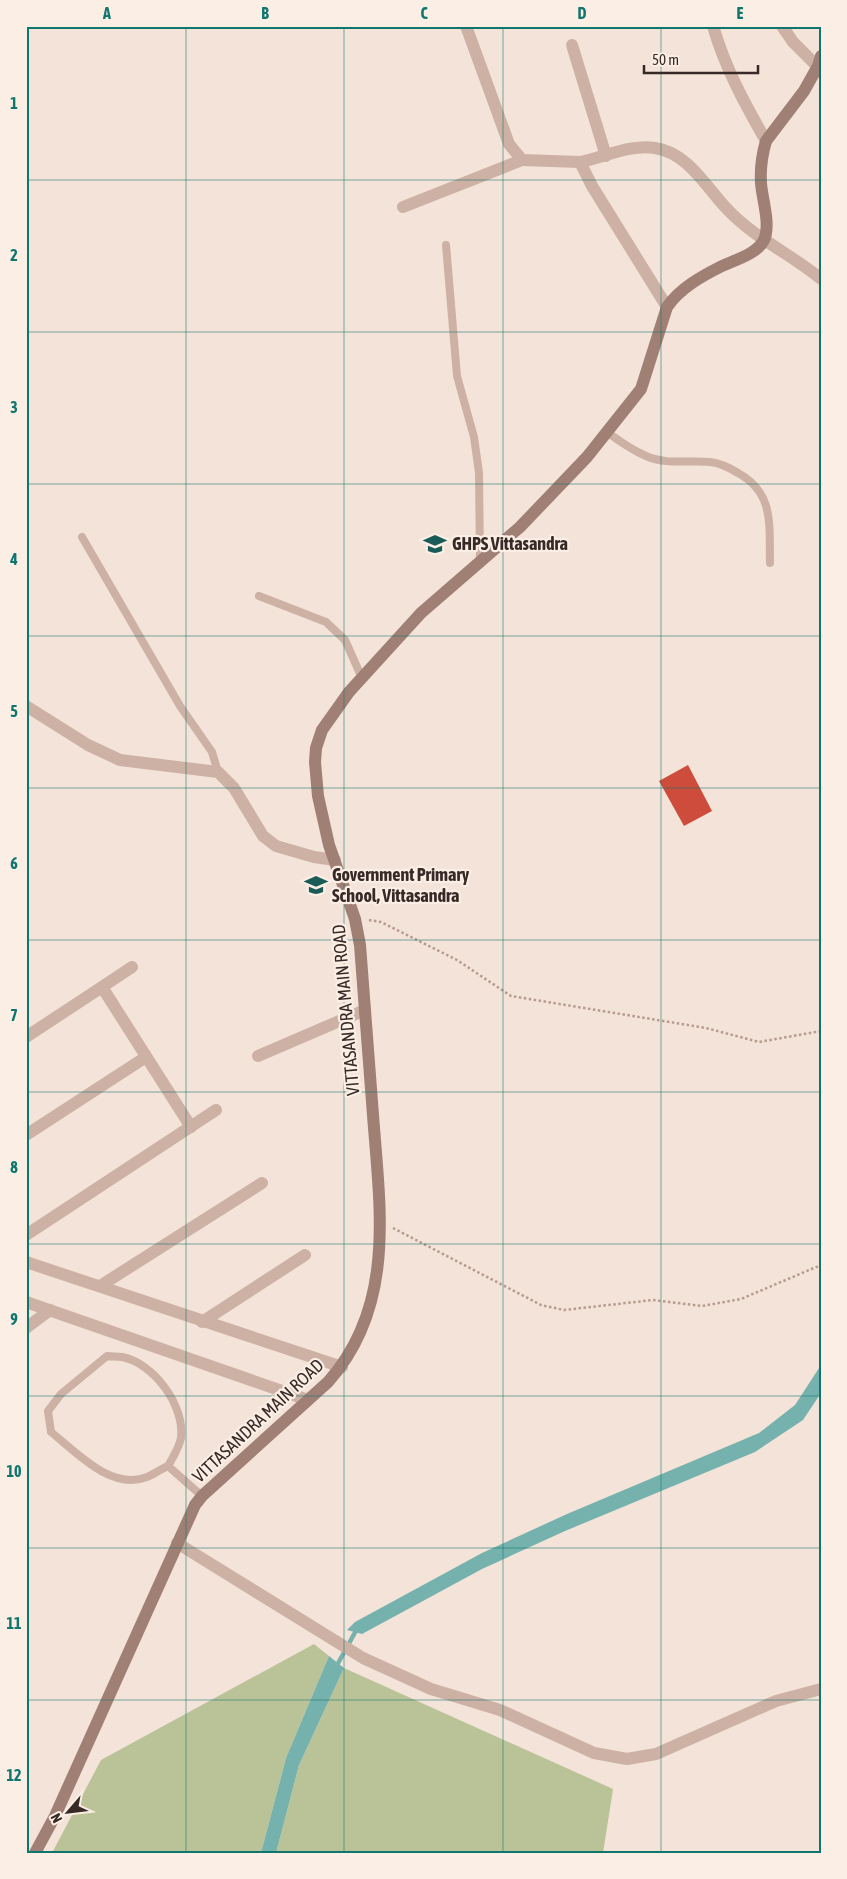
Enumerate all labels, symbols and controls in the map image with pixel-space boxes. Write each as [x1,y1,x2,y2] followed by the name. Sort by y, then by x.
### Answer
[102,4,111,22] text: A
[261,4,269,22] text: B
[420,4,428,22] text: C
[578,4,587,22] text: D
[737,4,744,22] text: E
[644,42,758,74] scale bar
[652,51,679,68] text: 50 m
[10,94,18,112] text: 1
[10,246,18,264] text: 2
[10,398,18,416] text: 3
[422,531,448,557] school or university icon: GHPS Vittasandra
[452,533,568,554] place label: GHPS Vittasandra
[9,550,18,568] text: 4
[10,702,18,720] text: 5
[10,854,18,872] text: 6
[332,864,470,906] place label: Government Primary School, Vittasandra
[303,872,329,898] school or university icon: Government Primary School, Vittasandra
[328,924,363,1096] street label: VITTASANDRA MAIN ROAD
[10,1006,18,1024] text: 7
[10,1158,18,1176] text: 8
[10,1310,18,1328] text: 9
[188,1354,328,1487] street label: VITTASANDRA MAIN ROAD
[6,1462,22,1480] text: 10
[6,1614,22,1632] text: 11
[6,1766,22,1784] text: 12
[42,1786,92,1836] north arrow
[48,1811,66,1826] text: N

